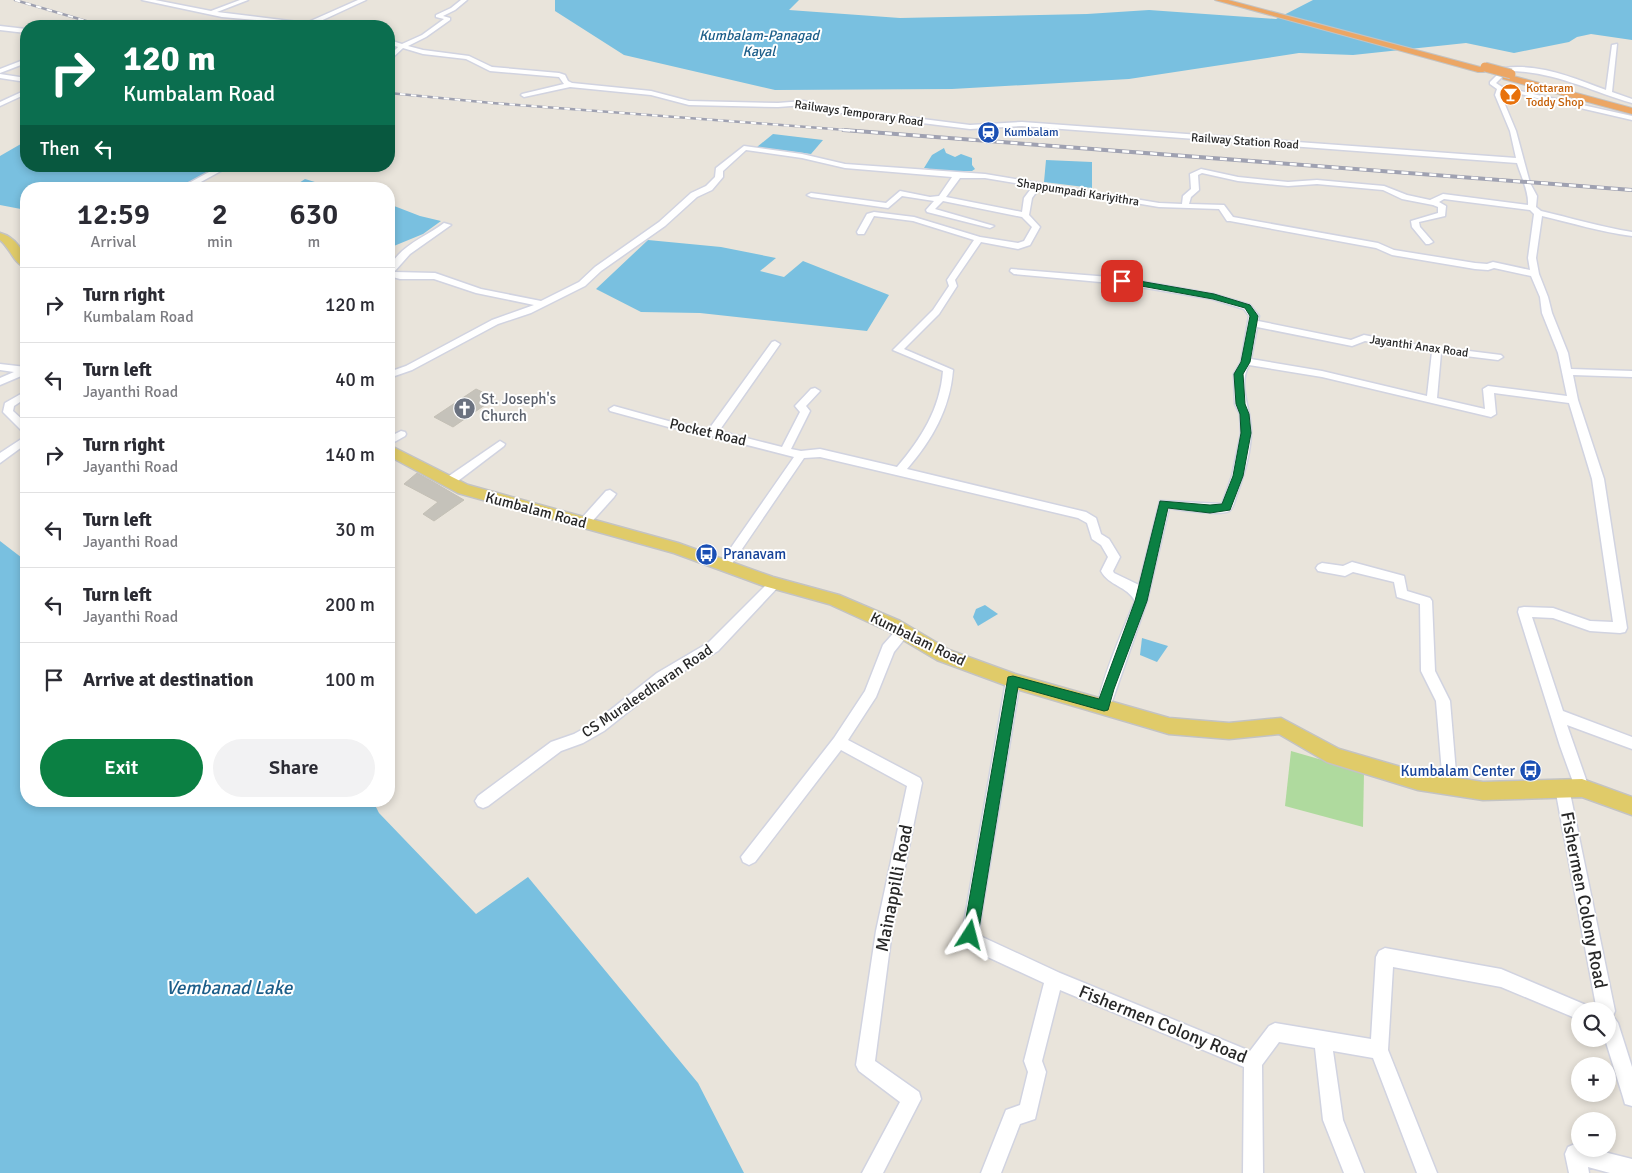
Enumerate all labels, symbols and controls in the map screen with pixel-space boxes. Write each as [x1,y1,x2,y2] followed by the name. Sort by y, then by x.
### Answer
[699,27,821,60] water label: Kumbalam-Panagad Kayal
[123,37,216,80] text: 120 m
[40,40,105,105] icon: right
[123,80,275,107] text: Kumbalam Road
[1526,81,1584,110] place label: Kottaram Toddy Shop
[1498,83,1522,107] bar icon: Kottaram Toddy Shop
[793,97,924,130] street label: Railways Temporary Road
[976,120,1000,144] station icon: Kumbalam
[1004,125,1059,140] place label: Kumbalam
[1191,130,1299,153] street label: Railway Station Road
[90,135,118,163] icon: left
[40,137,80,161] text: Then
[1016,175,1140,210] street label: Shappumpadi Kariyithra
[77,196,150,233] text: 12:59
[212,196,228,233] text: 2
[290,196,338,233] text: 630
[90,232,136,252] text: Arrival
[207,232,233,252] text: min
[307,232,320,252] text: m
[1101,260,1143,302] pin
[1108,267,1136,295] icon: arrive
[83,283,165,307] text: Turn right
[40,291,68,319] icon: right
[325,293,375,317] text: 120 m
[83,307,194,327] text: Kumbalam Road
[1369,332,1469,361] street label: Jayanthi Anax Road
[83,358,152,382] text: Turn left
[40,366,68,394] icon: left
[335,368,375,392] text: 40 m
[83,382,178,402] text: Jayanthi Road
[481,390,557,425] place label: St. Joseph's Church
[453,396,477,420] church icon: St. Joseph's Church
[668,414,748,450] street label: Pocket Road
[83,433,165,457] text: Turn right
[40,441,68,469] icon: right
[325,443,375,467] text: 140 m
[83,457,178,477] text: Jayanthi Road
[484,488,588,532] street label: Kumbalam Road
[83,508,152,532] text: Turn left
[40,516,68,544] icon: left
[335,518,375,542] text: 30 m
[83,532,178,552] text: Jayanthi Road
[695,542,719,566] bus stop icon: Pranavam
[723,545,786,563] place label: Pranavam
[83,583,152,607] text: Turn left
[40,591,68,619] icon: left
[325,593,375,617] text: 200 m
[83,607,178,627] text: Jayanthi Road
[867,608,969,670] street label: Kumbalam Road
[578,641,716,741] street label: CS Muraleedharan Road
[40,666,68,694] icon: arrive
[83,668,254,692] text: Arrive at destination
[325,668,375,692] text: 100 m
[40,739,203,797] button: Exit
[213,739,375,797] button: Share
[1519,759,1543,783] bus stop icon: Kumbalam Center
[1401,762,1515,780] place label: Kumbalam Center
[1556,810,1612,990] street label: Fishermen Colony Road
[871,823,917,953] street label: Mainappilli Road
[943,908,995,960] position arrow
[166,976,294,1000] water label: Vembanad Lake
[1076,980,1250,1068] street label: Fishermen Colony Road
[1571,1002,1616,1157] map controls
[1571,1002,1616,1047] button: search
[1571,1057,1616,1102] button: +
[1571,1112,1616,1157] button: −

